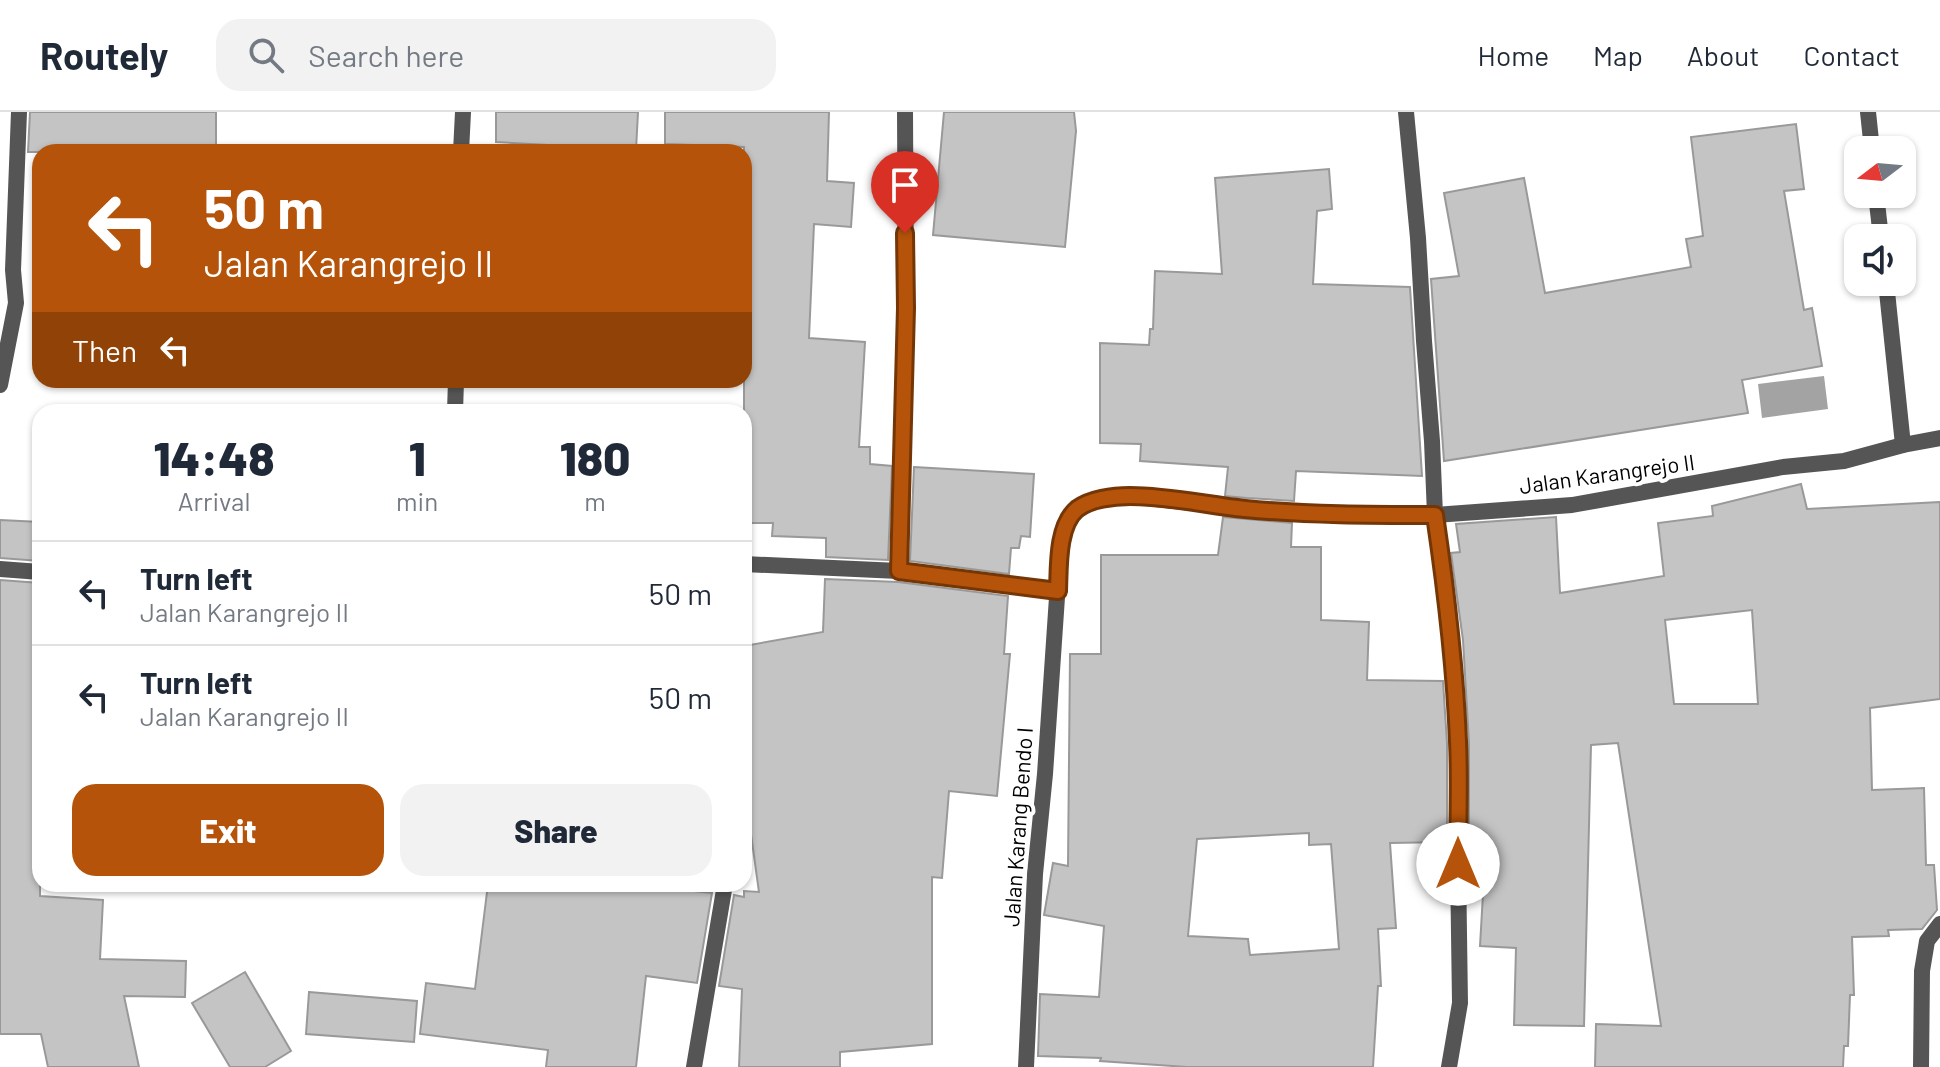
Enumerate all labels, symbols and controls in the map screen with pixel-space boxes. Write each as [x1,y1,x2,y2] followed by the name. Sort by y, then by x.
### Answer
[216,19,776,91] search box
[40,32,168,78] text: Routely
[244,33,288,77] icon: search
[308,37,464,73] text: Search here
[1478,38,1549,72] text: Home
[1593,38,1643,72] text: Map
[1687,38,1759,72] text: About
[1803,38,1900,72] text: Contact
[1844,136,1916,208] north arrow
[1844,136,1916,296] map controls
[871,151,939,233] pin
[883,163,927,207] icon: arrive
[204,173,324,240] text: 50 m
[72,176,176,280] icon: left
[1844,224,1916,296] button: sound
[204,241,493,284] text: Jalan Karangrejo II
[153,328,197,372] icon: left
[72,332,137,368] text: Then
[153,428,275,486] text: 14:48
[409,428,426,486] text: 1
[560,428,631,486] text: 180
[1517,448,1696,498] street label: Jalan Karangrejo II
[178,485,250,516] text: Arrival
[396,485,438,516] text: min
[584,485,606,516] text: m
[140,560,253,596] text: Turn left
[72,571,116,615] icon: left
[649,575,712,611] text: 50 m
[140,596,349,627] text: Jalan Karangrejo II
[140,664,253,700] text: Turn left
[72,675,116,719] icon: left
[649,679,712,715] text: 50 m
[140,700,349,731] text: Jalan Karangrejo II
[997,726,1037,927] street label: Jalan Karang Bendo I
[72,784,384,876] button: Exit
[400,784,712,876] button: Share
[1416,822,1500,906] position arrow

